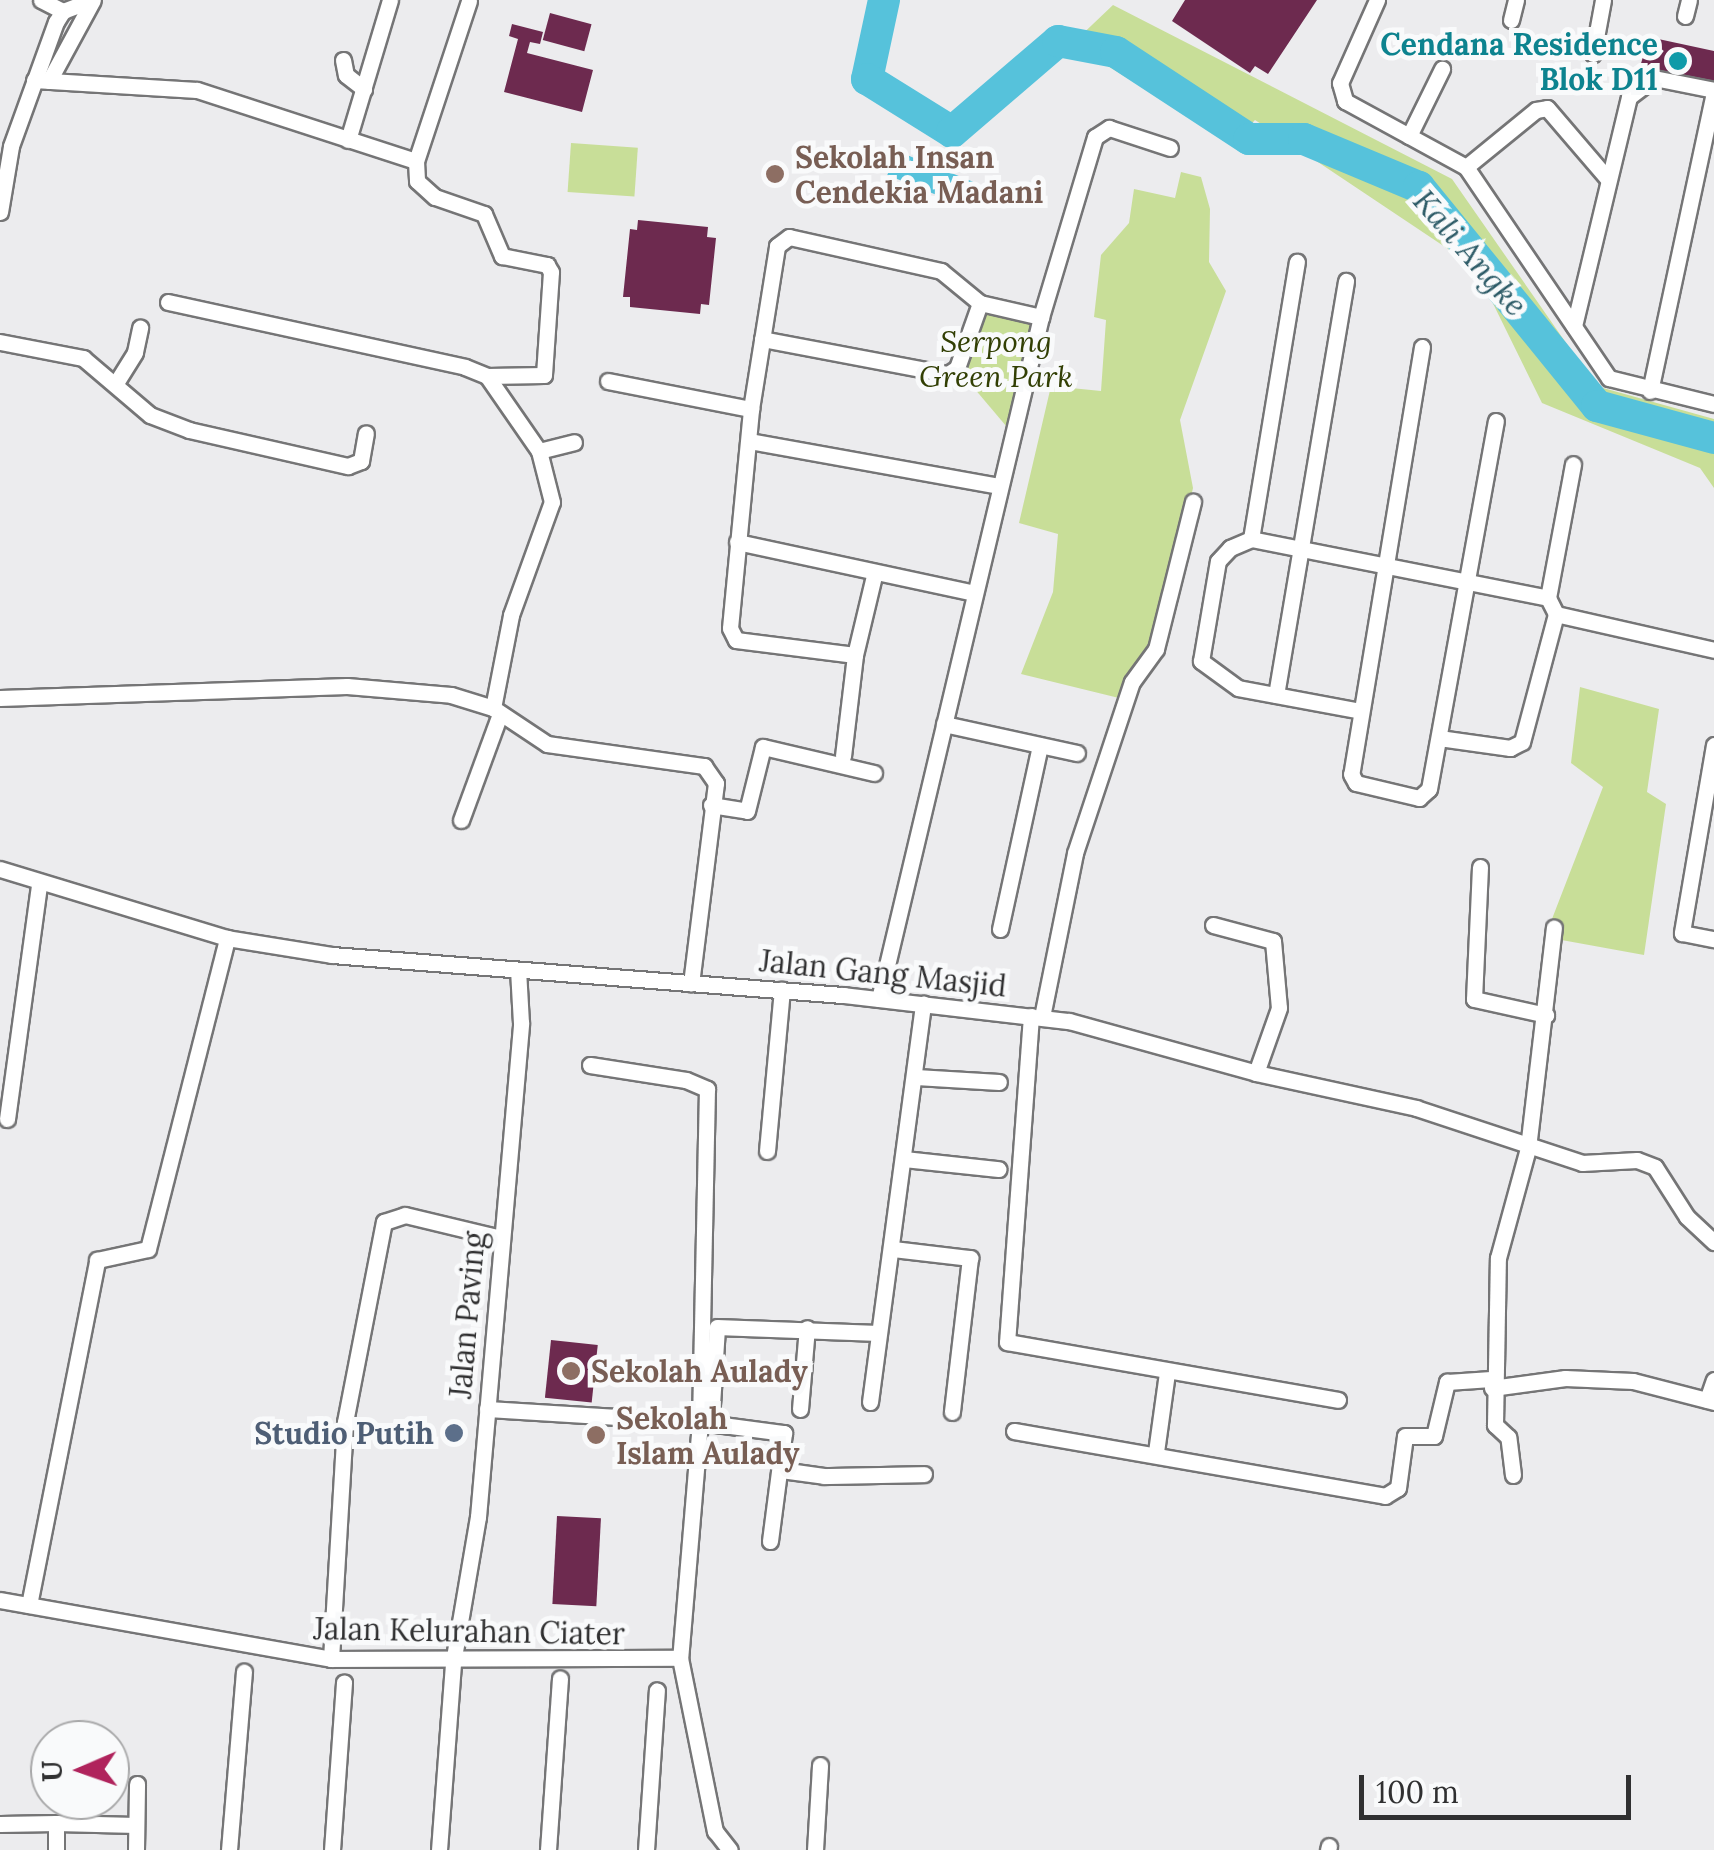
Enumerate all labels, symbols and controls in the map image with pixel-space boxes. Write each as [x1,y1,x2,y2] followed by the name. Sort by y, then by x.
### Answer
[1380,26,1658,96] place label: Cendana Residence Blok D11
[1667,50,1689,72] marker: Cendana Residence Blok D11
[795,139,1043,210] place label: Sekolah Insan Cendekia Madani
[764,163,786,185] marker: Sekolah Insan Cendekia Madani
[1405,182,1535,324] water label: Kali Angke
[919,323,1073,394] park label: Serpong Green Park
[758,942,1008,1004] street label: Jalan Gang Masjid
[442,1230,492,1400] street label: Jalan Paving
[591,1353,808,1389] place label: Sekolah Aulady
[560,1360,582,1382] marker: Sekolah Aulady
[616,1400,800,1470] place label: Sekolah Islam Aulady
[254,1415,434,1451] place label: Studio Putih
[443,1422,465,1444] marker: Studio Putih
[585,1424,607,1446] marker: Sekolah Islam Aulady
[313,1610,625,1652] street label: Jalan Kelurahan Ciater
[30,1720,130,1820] north arrow
[1364,1755,1636,1817] scale bar
[34,1760,70,1782] text: U
[1376,1773,1459,1811] text: 100 m

